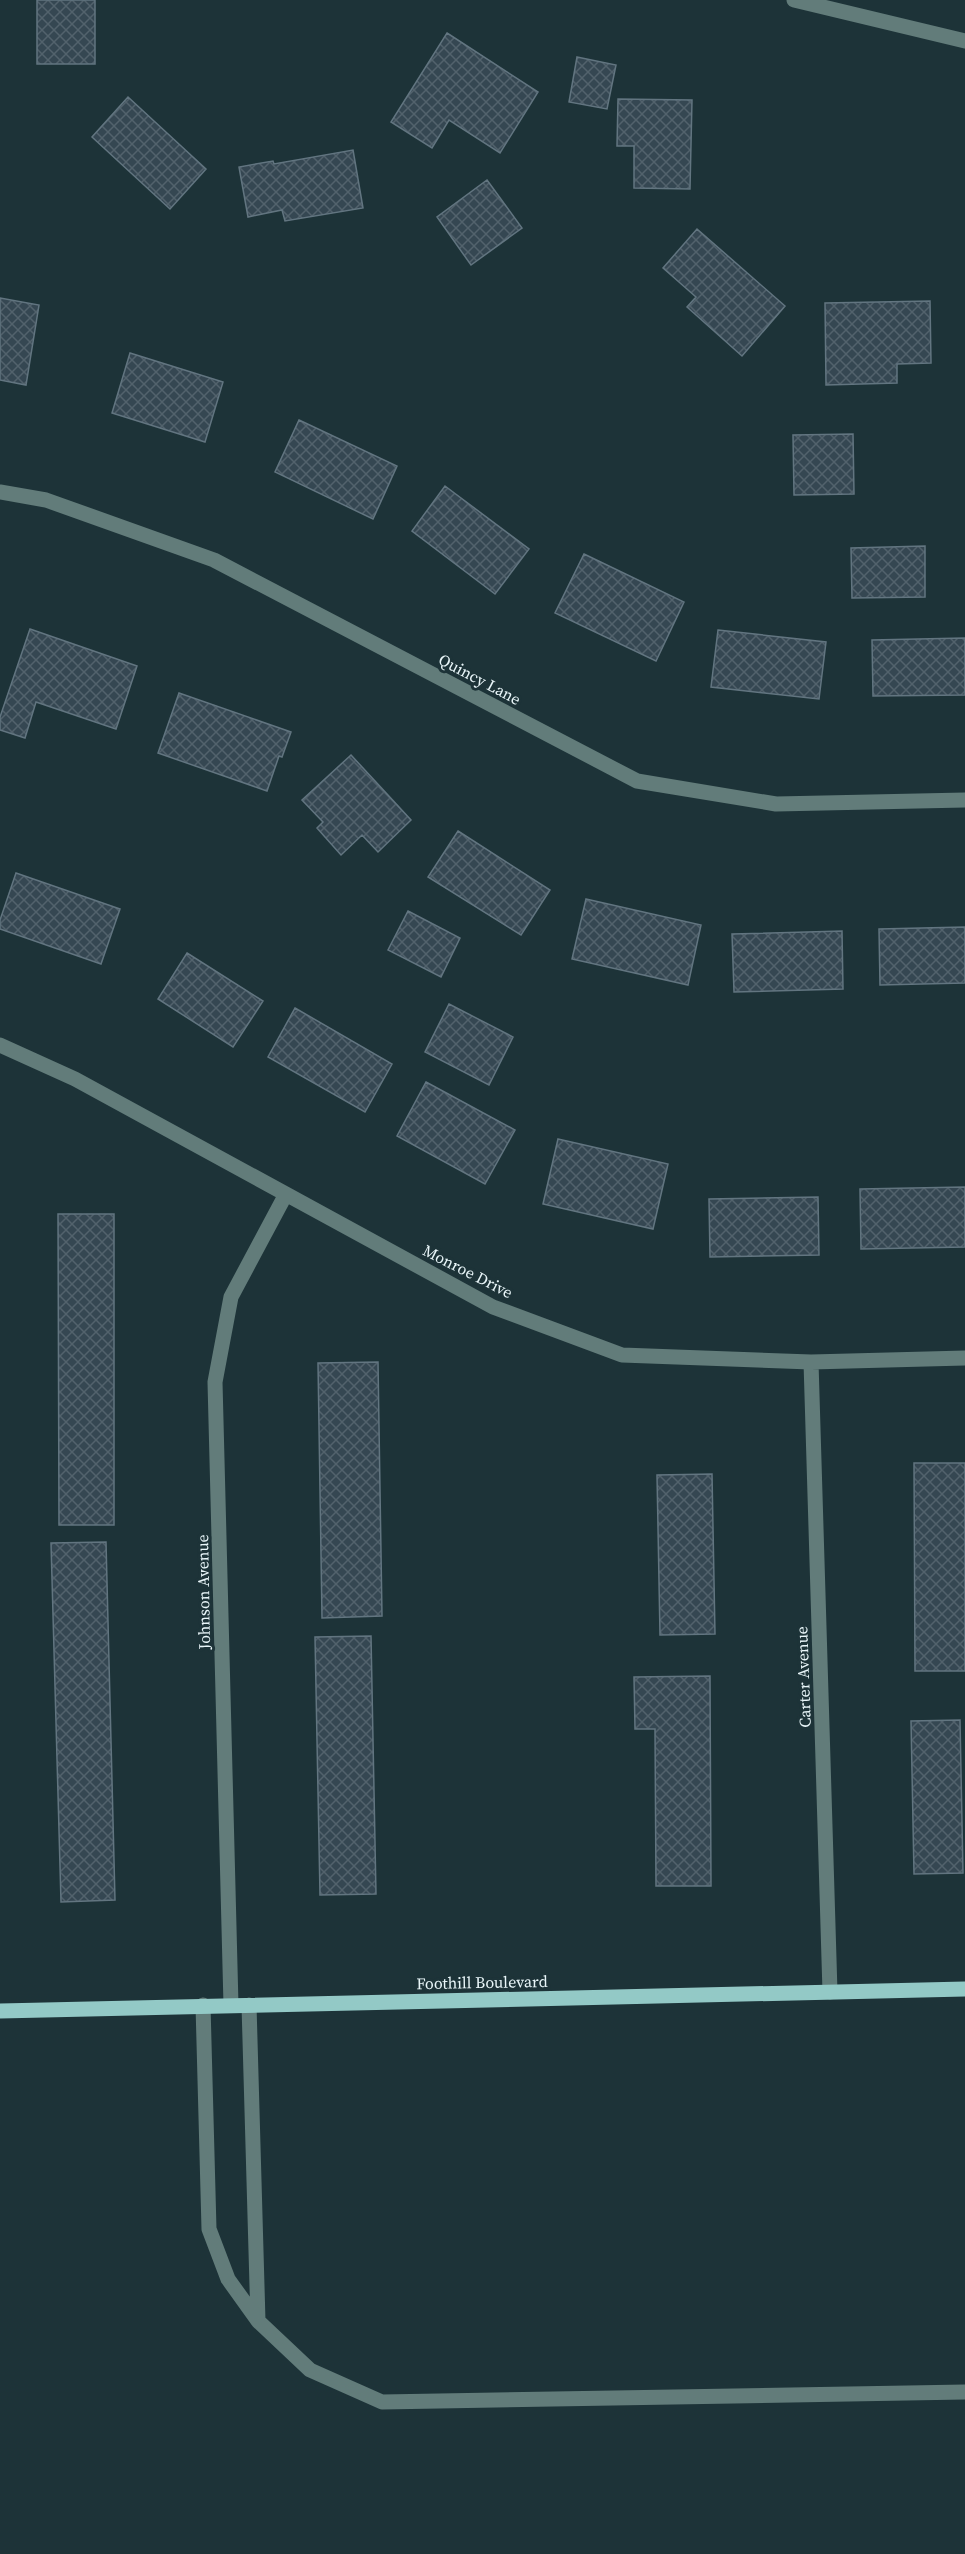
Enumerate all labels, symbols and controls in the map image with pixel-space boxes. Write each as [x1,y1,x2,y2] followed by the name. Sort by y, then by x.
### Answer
[435,648,525,710] street label: Quincy Lane
[419,1239,517,1303] street label: Monroe Drive
[191,1534,215,1651] street label: Johnson Avenue
[790,1626,816,1728] street label: Carter Avenue
[416,1970,548,1994] street label: Foothill Boulevard

